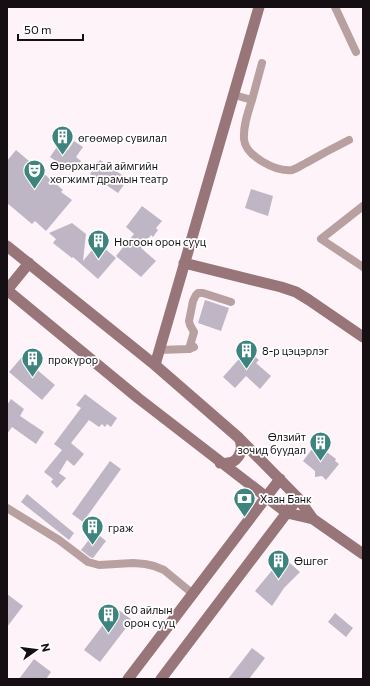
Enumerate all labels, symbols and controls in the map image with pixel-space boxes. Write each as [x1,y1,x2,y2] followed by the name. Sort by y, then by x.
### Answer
[18,16,83,42] scale bar
[24,22,52,36] text: 50 m
[50,124,76,157] building icon: өгөөмөр сувилал
[78,131,167,144] place label: өгөөмөр сувилал
[22,158,48,191] theatre icon: Өвөрхангай аймгийн хөгжимт драмын театр
[50,159,168,185] place label: Өвөрхангай аймгийн хөгжимт драмын театр
[85,228,111,261] building icon: Ногоон орон сууц
[114,235,207,248] place label: Ногоон орон сууц
[234,337,260,370] building icon: 8-р цэцэрлэг
[262,344,329,357] place label: 8-р цэцэрлэг
[19,346,45,379] building icon: прокурор
[48,353,98,366] place label: прокурор
[308,429,334,462] building icon: Өлзийт зочид буудал
[237,430,306,456] place label: Өлзийт зочид буудал
[231,485,257,518] bank icon: Хаан Банк
[260,492,312,505] place label: Хаан Банк
[79,514,105,547] building icon: граж
[108,521,134,534] place label: граж
[265,547,291,580] building icon: Өшгөг
[294,554,328,567] place label: Өшгөг
[95,602,121,635] building icon: 60 айлын орон сууц
[124,603,176,629] place label: 60 айлын орон сууц
[16,630,56,670] north arrow
[39,642,53,653] text: N

